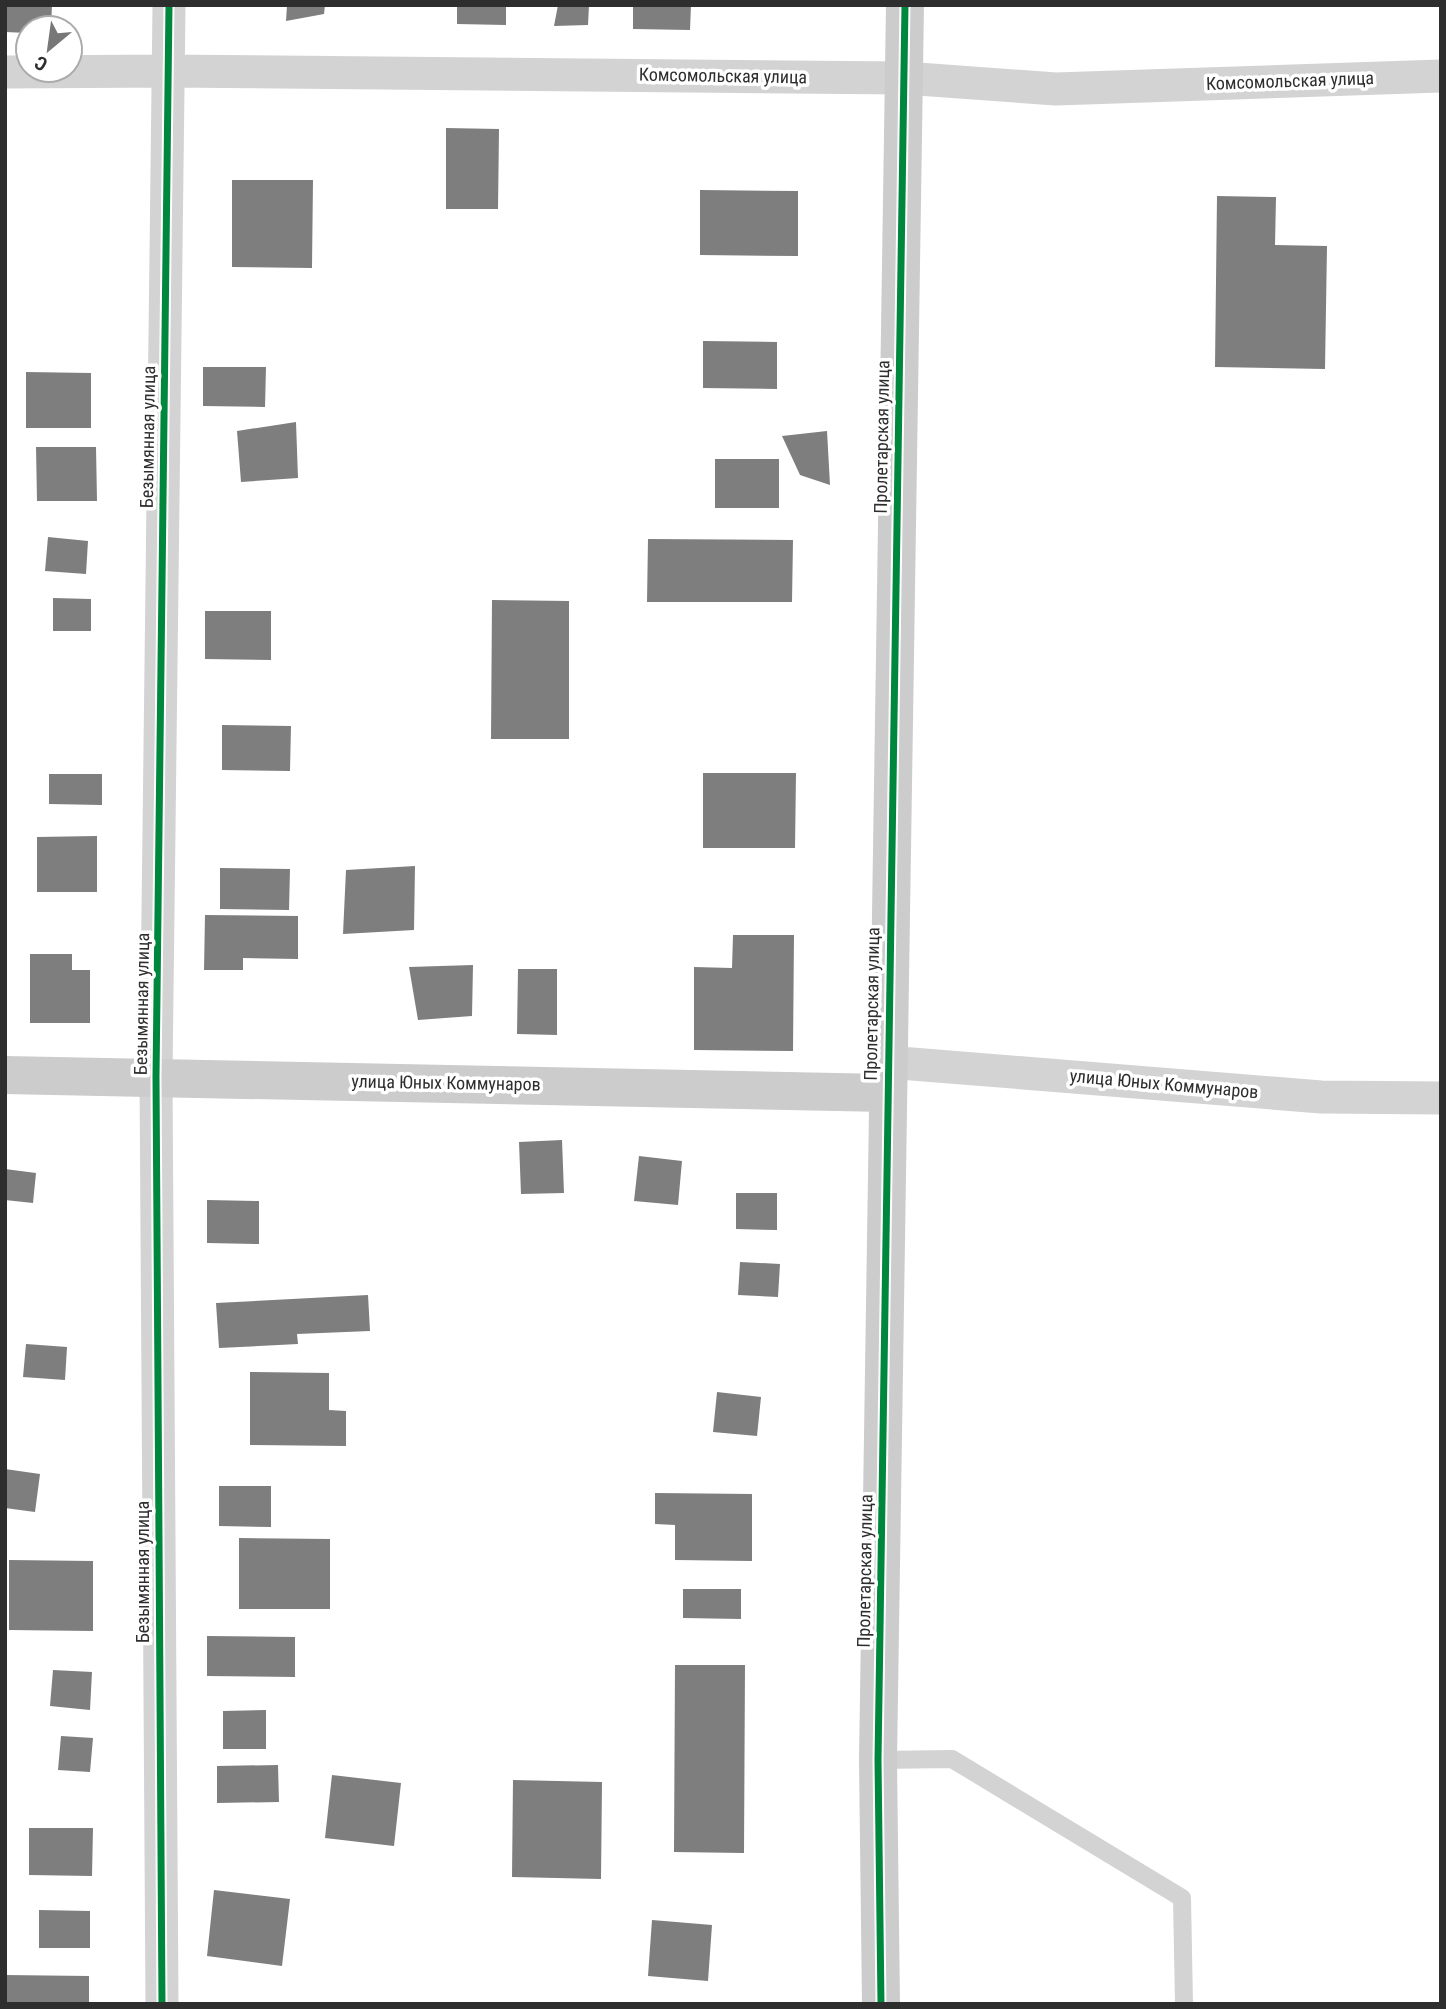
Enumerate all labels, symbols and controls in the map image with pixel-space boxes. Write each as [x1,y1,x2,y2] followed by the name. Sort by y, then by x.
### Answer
[14,14,84,84] north arrow
[31,51,51,76] text: С
[639,64,807,87] street label: Комсомольская улица
[1206,67,1374,94] street label: Комсомольская улица
[870,360,893,514] street label: Пролетарская улица
[136,366,159,508] street label: Безымянная улица
[860,927,883,1081] street label: Пролетарская улица
[130,933,153,1075] street label: Безымянная улица
[1069,1065,1259,1102] street label: улица Юных Коммунаров
[351,1070,541,1095] street label: улица Юных Коммунаров
[853,1494,876,1648] street label: Пролетарская улица
[132,1501,153,1643] street label: Безымянная улица

